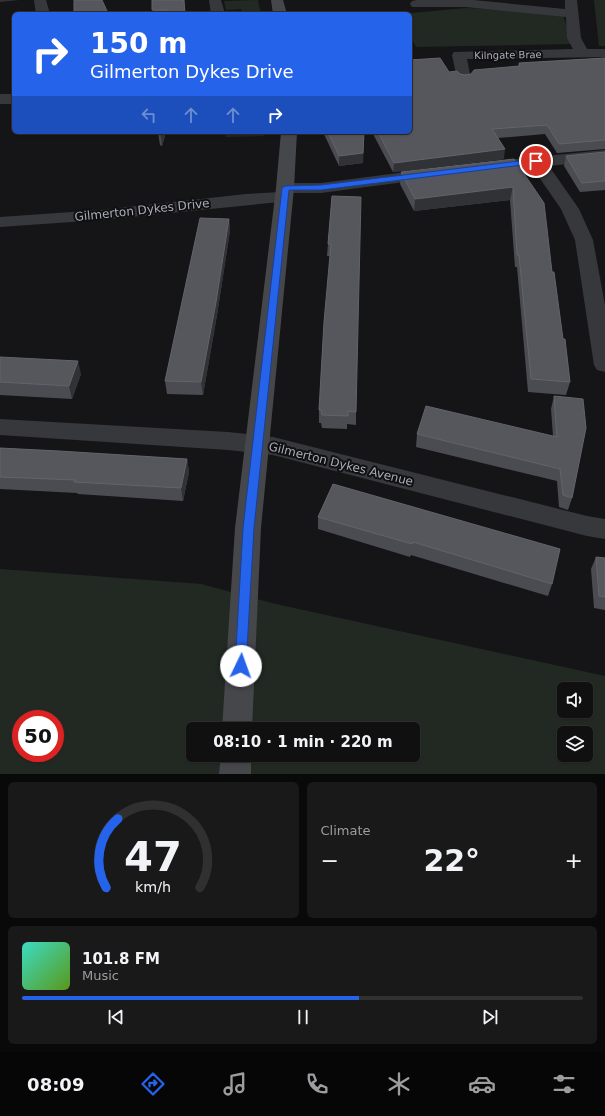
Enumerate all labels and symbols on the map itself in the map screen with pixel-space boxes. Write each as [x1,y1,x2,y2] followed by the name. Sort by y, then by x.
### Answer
[474,49,542,61] street label: Kilngate Brae
[519,144,553,178] pin
[74,196,210,224] street label: Gilmerton Dykes Drive
[267,439,415,489] street label: Gilmerton Dykes Avenue
[220,645,262,687] position arrow
[12,710,64,762] speed limit sign: 50

